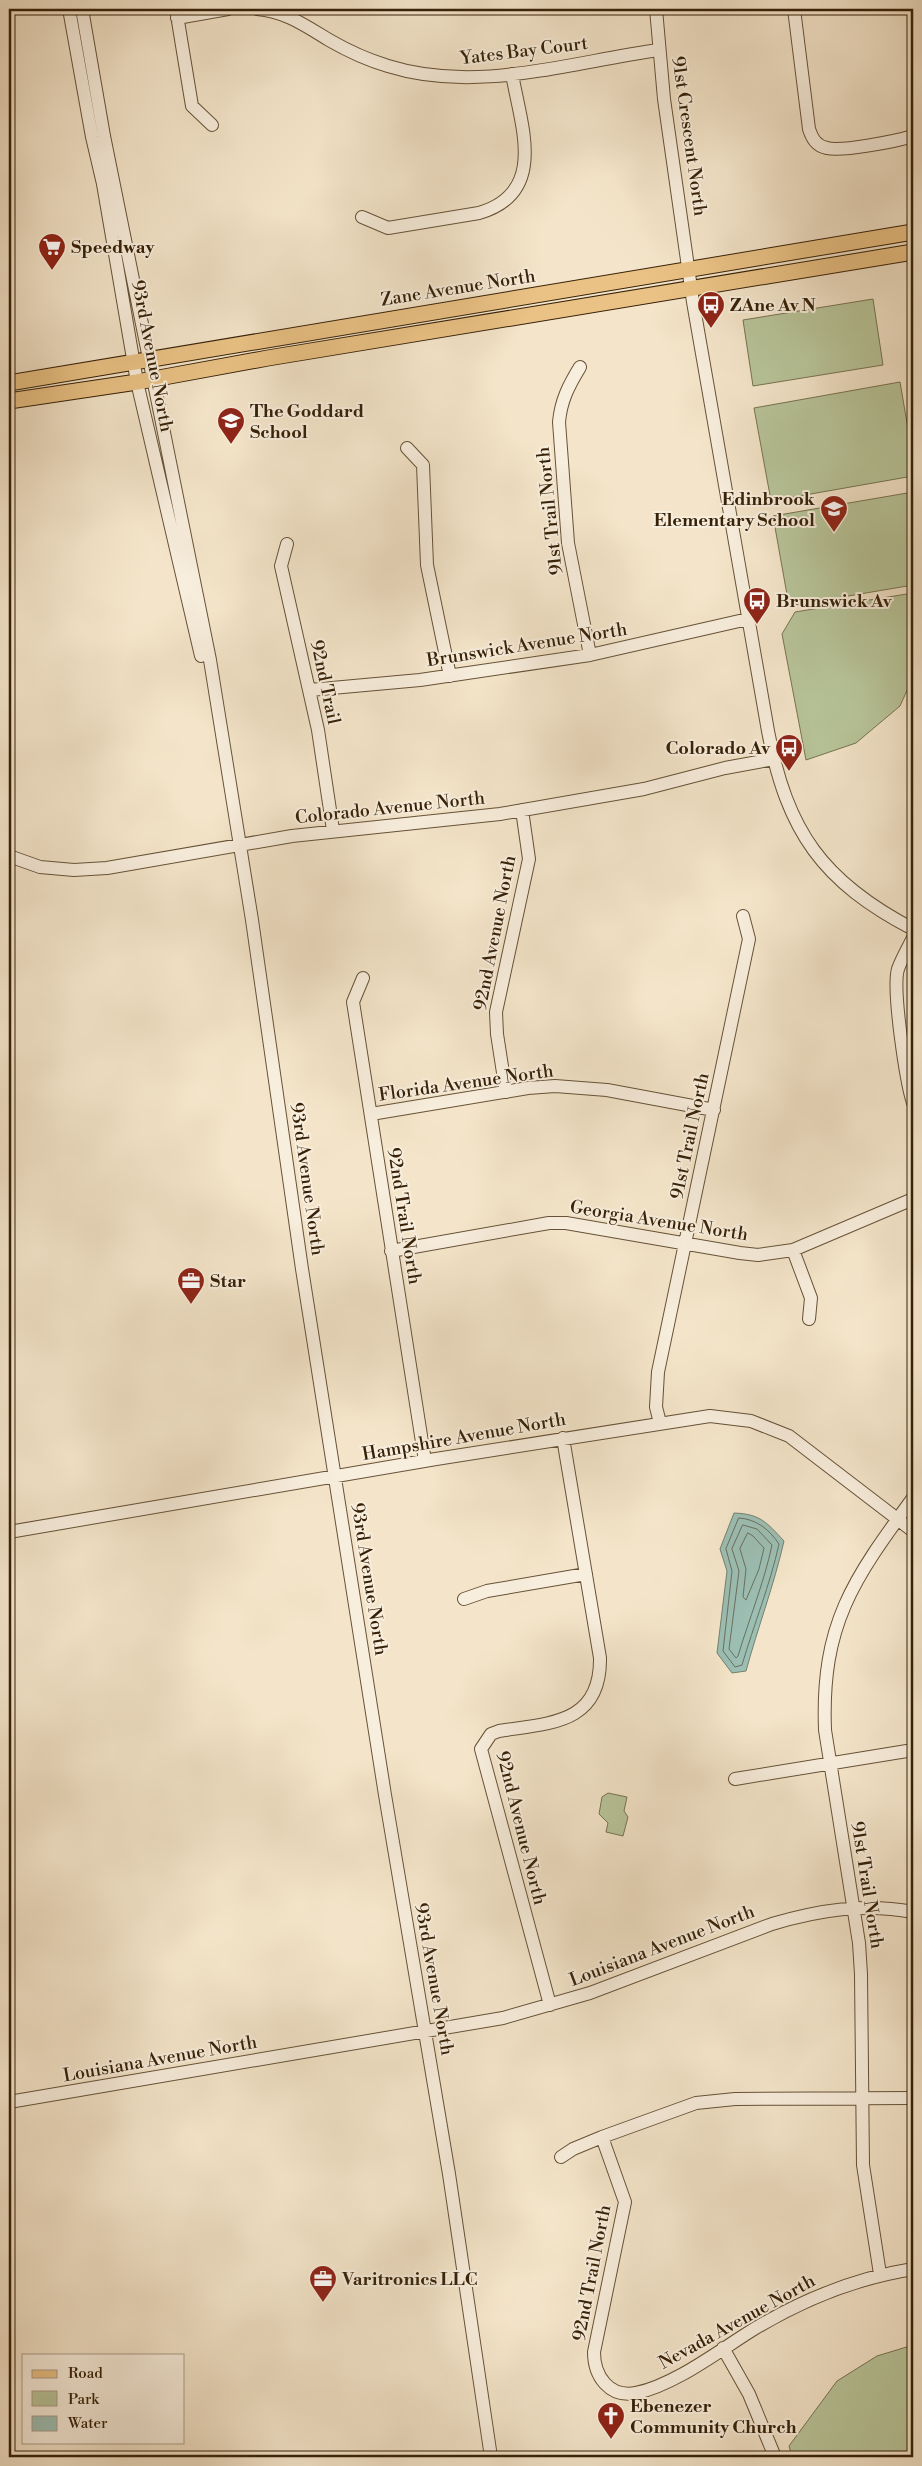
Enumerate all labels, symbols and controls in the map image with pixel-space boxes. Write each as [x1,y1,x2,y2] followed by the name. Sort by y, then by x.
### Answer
[458,32,590,70] street label: Yates Bay Court
[666,55,712,218] street label: 91st Crescent North
[37,232,67,271] supermarket icon: Speedway
[71,236,156,259] place label: Speedway
[379,264,537,312] street label: Zane Avenue North
[126,278,178,434] street label: 93rd Avenue North
[696,290,726,329] bus stop icon: ZAne Av N
[730,294,816,317] place label: ZAne Av N
[250,400,364,444] place label: The Goddard School
[216,406,246,445] school or university icon: The Goddard School
[532,445,568,576] street label: 91st Trail North
[654,488,816,532] place label: Edinbrook Elementary School
[819,494,849,533] school or university icon: Edinbrook Elementary School
[742,586,772,625] bus stop icon: Brunswick Av
[776,590,893,613] place label: Brunswick Av
[424,618,629,672] street label: Brunswick Avenue North
[305,638,345,727] street label: 92nd Trail
[774,733,804,772] bus stop icon: Colorado Av
[666,737,771,760] place label: Colorado Av
[294,787,486,829] street label: Colorado Avenue North
[469,853,521,1013] street label: 92nd Avenue North
[377,1059,555,1107] street label: Florida Avenue North
[665,1070,715,1201] street label: 91st Trail North
[285,1101,329,1257] street label: 93rd Avenue North
[382,1146,426,1286] street label: 92nd Trail North
[568,1196,750,1246] street label: Georgia Avenue North
[176,1266,206,1305] office icon: Star
[210,1270,246,1293] place label: Star
[360,1408,568,1466] street label: Hampshire Avenue North
[346,1501,392,1657] street label: 93rd Avenue North
[491,1749,551,1908] street label: 92nd Avenue North
[846,1820,888,1951] street label: 91st Trail North
[566,1900,758,1992] street label: Louisiana Avenue North
[409,1901,459,2057] street label: 93rd Avenue North
[61,2031,259,2087] street label: Louisiana Avenue North
[568,2203,617,2343] street label: 92nd Trail North
[308,2264,338,2303] office icon: Varitronics LLC
[341,2268,477,2291] place label: Varitronics LLC
[655,2269,819,2375] street label: Nevada Avenue North
[22,2354,185,2444] legend
[68,2364,103,2383] text: Road
[68,2390,100,2409] text: Park
[630,2395,797,2439] place label: Ebenezer Community Church
[596,2401,626,2440] church icon: Ebenezer Community Church
[67,2414,108,2433] text: Water

